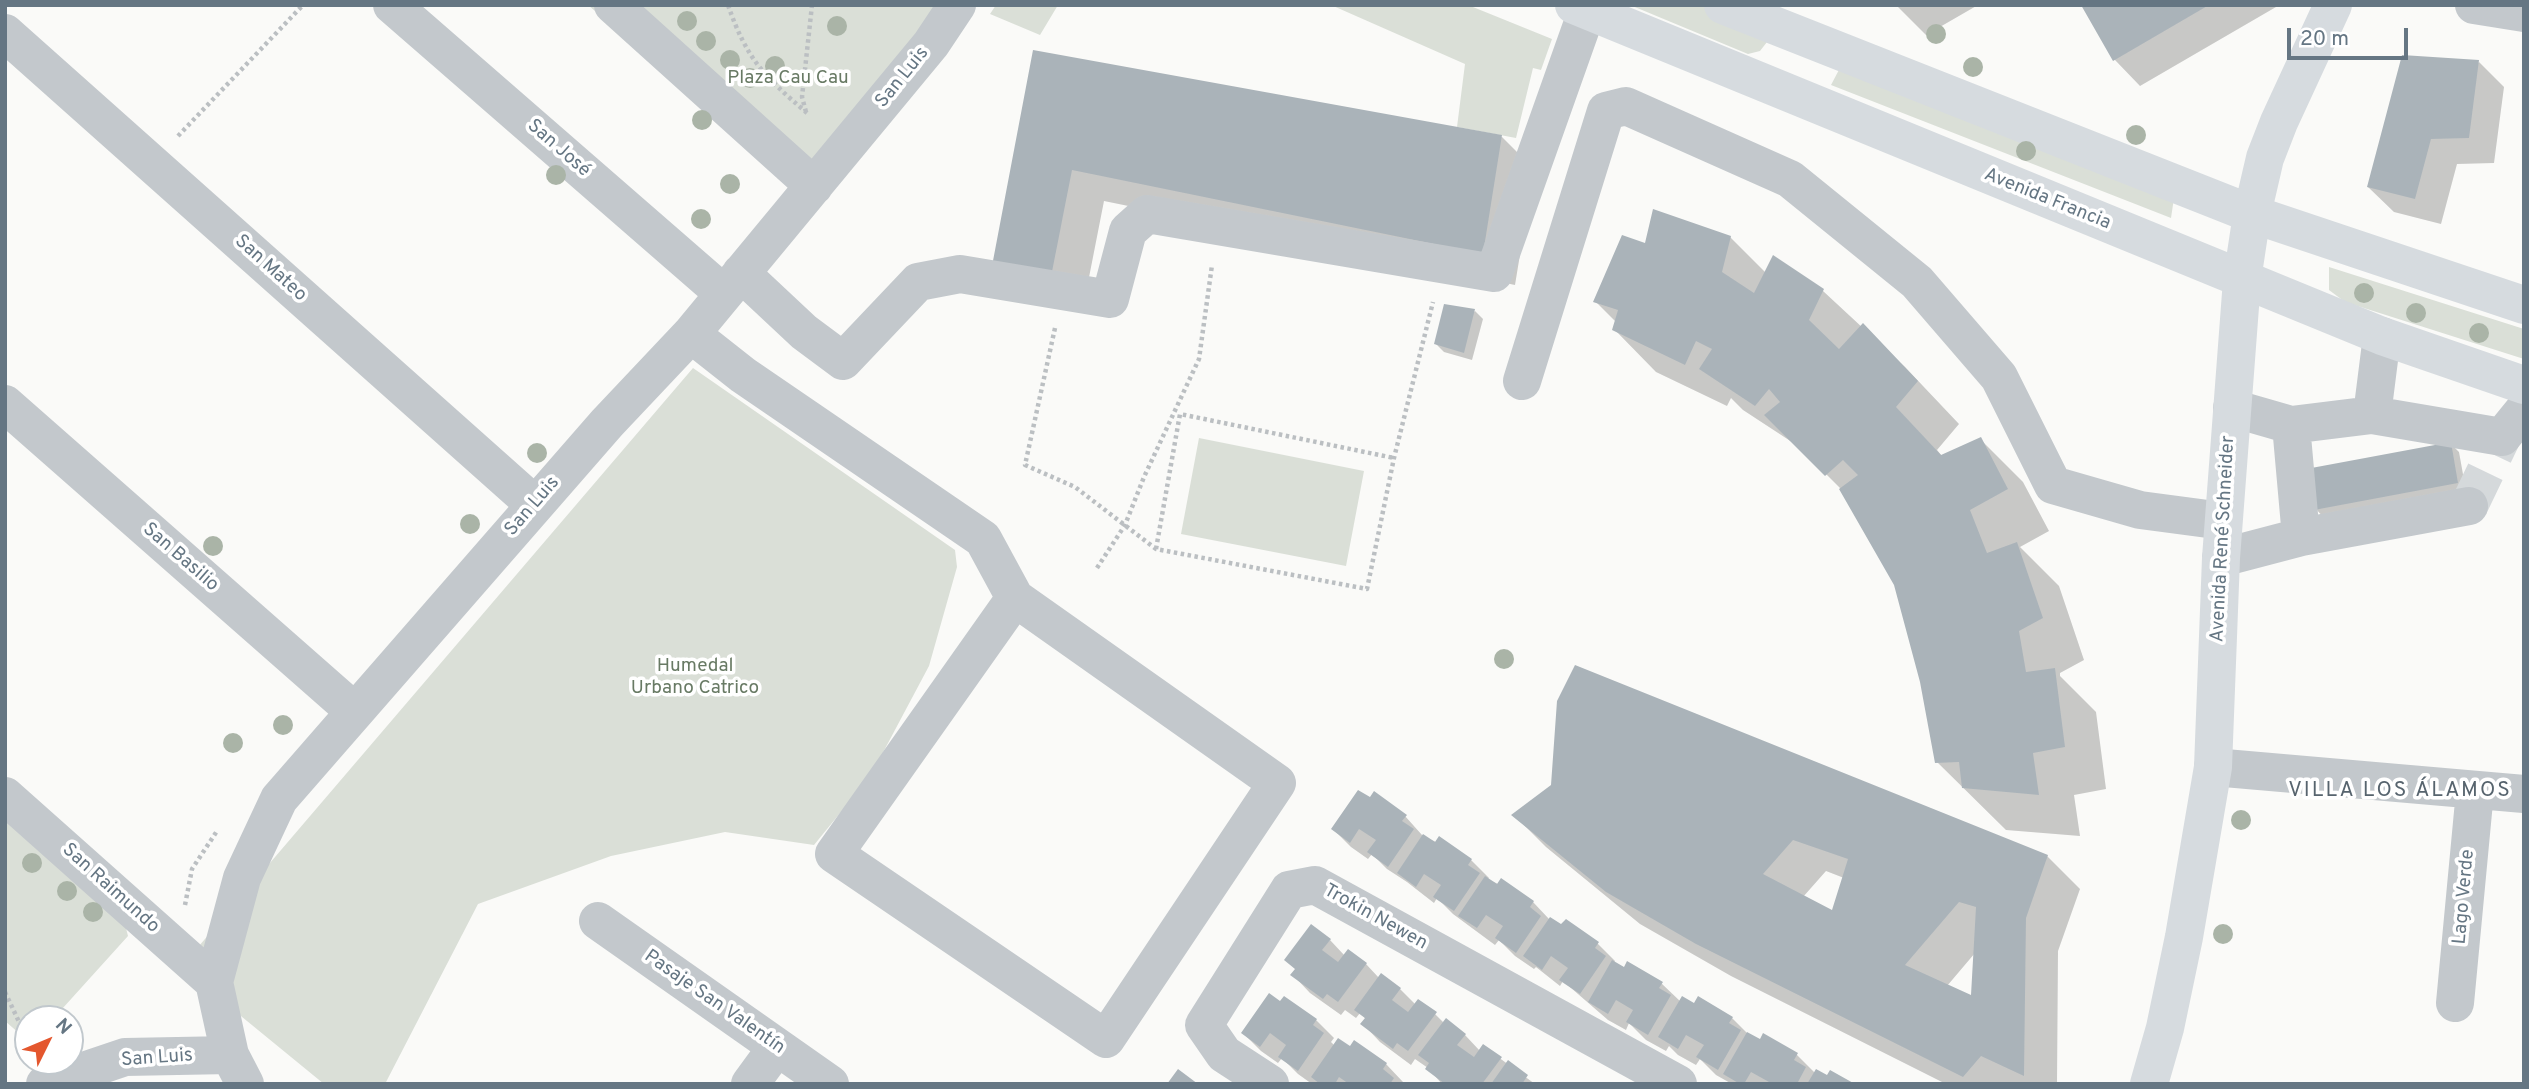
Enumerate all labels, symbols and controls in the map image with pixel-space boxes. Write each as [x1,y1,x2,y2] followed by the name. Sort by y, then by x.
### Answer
[2291,14,2412,58] scale bar
[2300,26,2349,53] text: 20 m
[872,43,934,113] street label: San Luis
[727,68,849,90] park label: Plaza Cau Cau
[522,115,594,183] street label: San José
[1980,164,2114,236] street label: Avenida Francia
[229,231,311,307] street label: San Mateo
[2207,435,2241,643] street label: Avenida René Schneider
[501,472,565,542] street label: San Luis
[137,519,223,597] street label: San Basilio
[631,656,759,700] park label: Humedal Urbano Catrico
[2290,779,2510,805] district label: VILLA LOS ÁLAMOS
[57,839,163,939] street label: San Raimundo
[2449,848,2481,946] street label: Lago Verde
[1319,880,1431,956] street label: Trokin Newen
[639,946,789,1060] street label: Pasaje San Valentín
[14,1005,84,1075] north arrow
[49,1014,76,1040] text: N
[120,1045,194,1073] street label: San Luis

